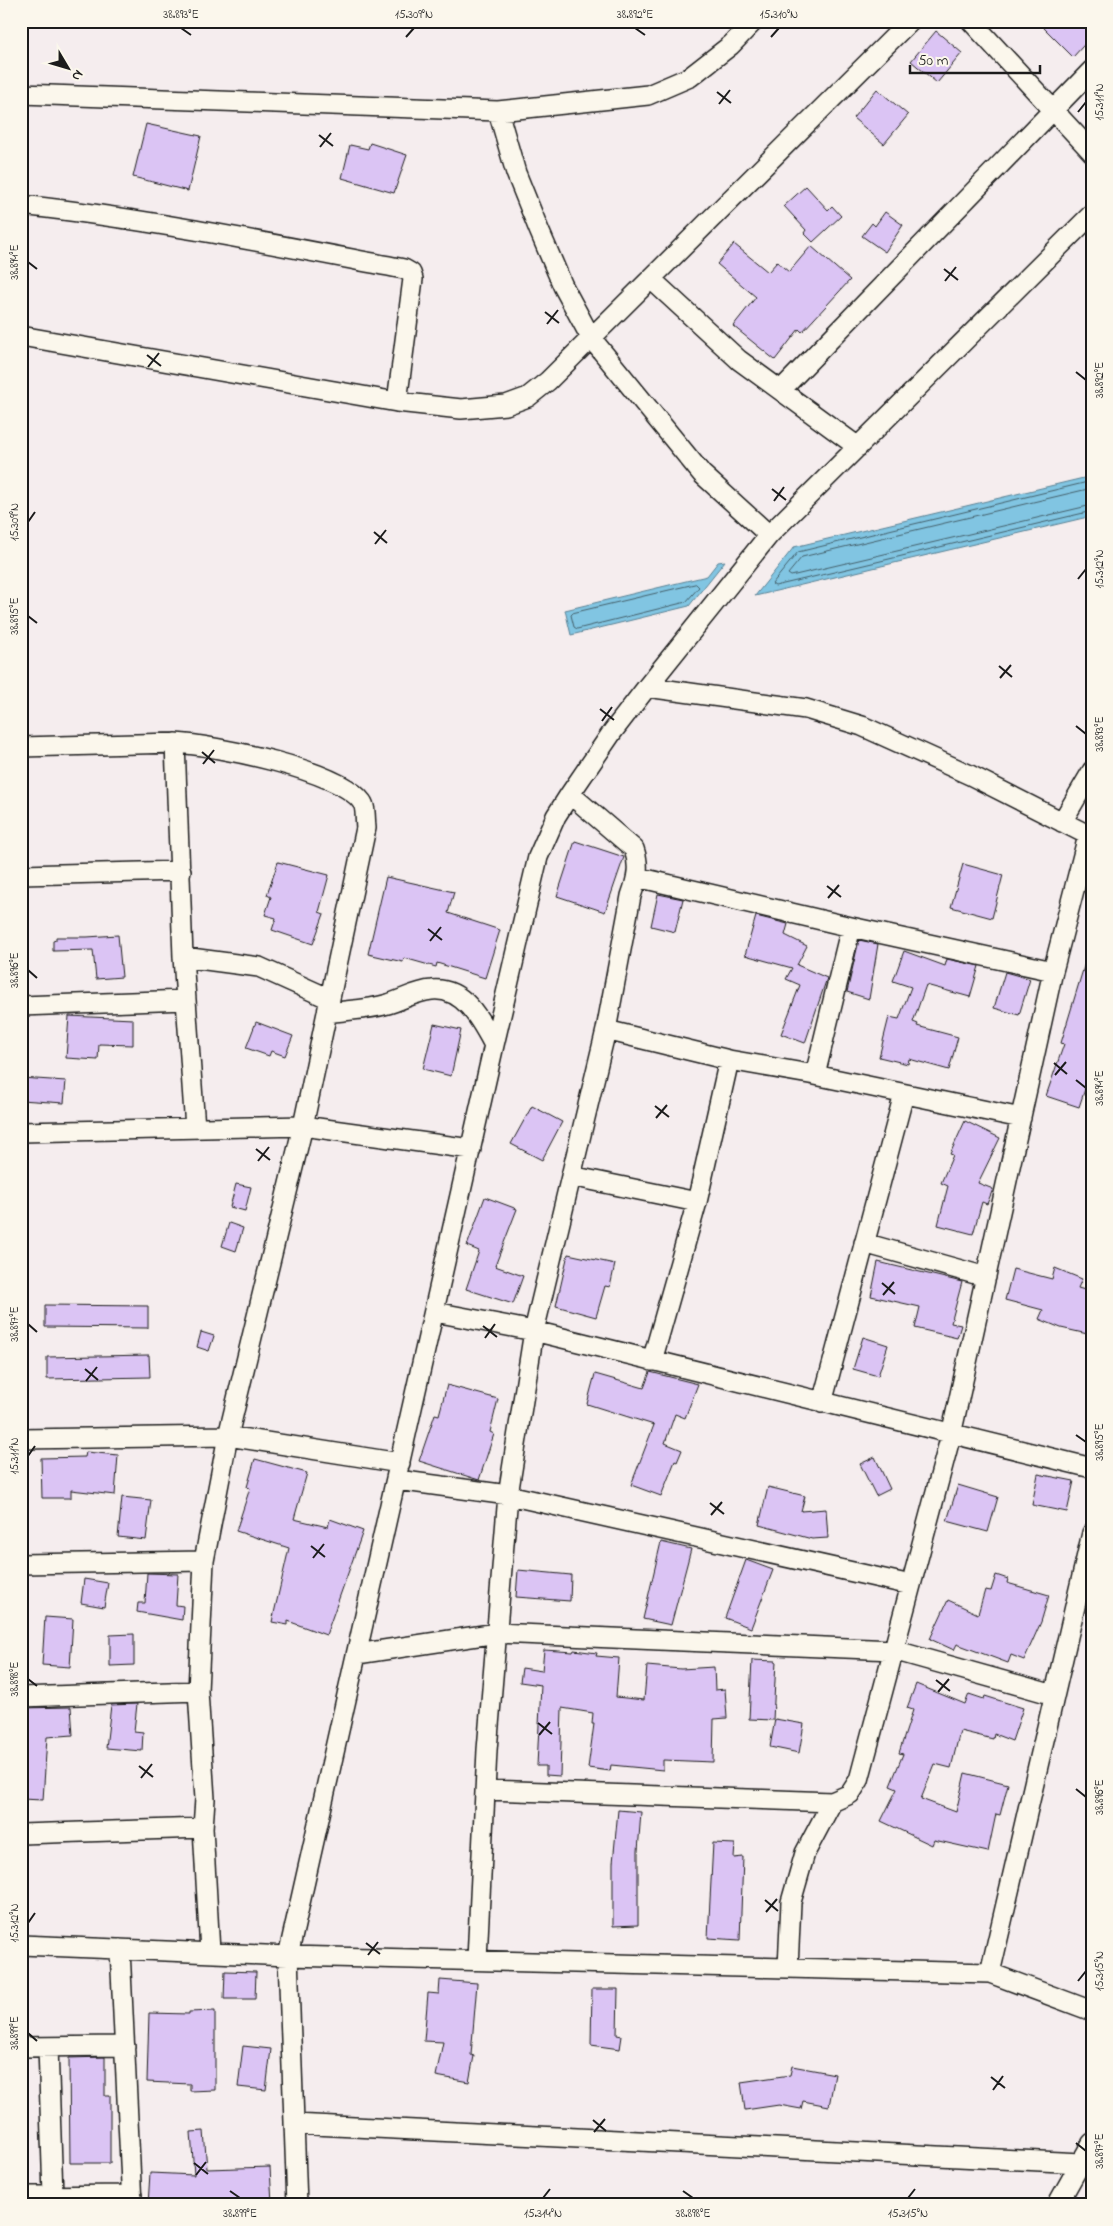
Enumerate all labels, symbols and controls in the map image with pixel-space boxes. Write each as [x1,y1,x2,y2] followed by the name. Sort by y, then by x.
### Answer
[163,6,199,24] text: 38.893°E
[395,6,433,24] text: 15.309°N
[617,6,653,24] text: 38.892°E
[760,6,798,24] text: 15.310°N
[42,42,92,92] north arrow
[910,42,1040,74] scale bar
[918,50,949,72] text: 50 m
[66,65,88,85] text: N
[1091,83,1109,121] text: 15.311°N
[6,244,24,280] text: 38.894°E
[1091,362,1109,398] text: 38.892°E
[6,503,24,541] text: 15.309°N
[1091,549,1109,589] text: 15.312°N
[6,597,24,635] text: 38.895°E
[1091,716,1109,752] text: 38.893°E
[6,952,24,988] text: 38.896°E
[1091,1070,1109,1106] text: 38.894°E
[6,1306,24,1342] text: 38.897°E
[1091,1423,1109,1461] text: 38.895°E
[6,1437,24,1475] text: 15.311°N
[6,1661,24,1697] text: 38.898°E
[1091,1779,1109,1815] text: 38.896°E
[6,1903,24,1943] text: 15.312°N
[1091,1951,1109,1991] text: 15.315°N
[6,2016,24,2050] text: 38.899°E
[1091,2133,1109,2169] text: 38.897°E
[223,2205,257,2223] text: 38.899°E
[524,2205,562,2223] text: 15.314°N
[675,2205,711,2223] text: 38.898°E
[888,2205,928,2223] text: 15.315°N

